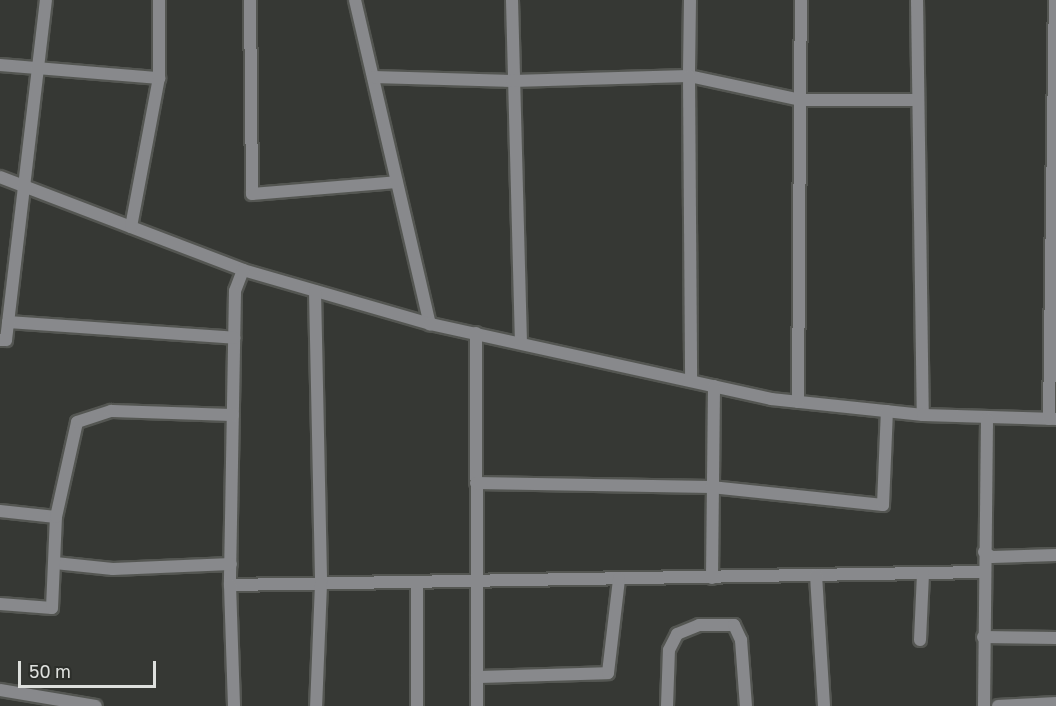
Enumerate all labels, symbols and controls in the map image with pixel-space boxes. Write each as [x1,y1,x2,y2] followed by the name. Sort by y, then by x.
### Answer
[21,649,159,687] scale bar
[29,660,71,682] text: 50 m

